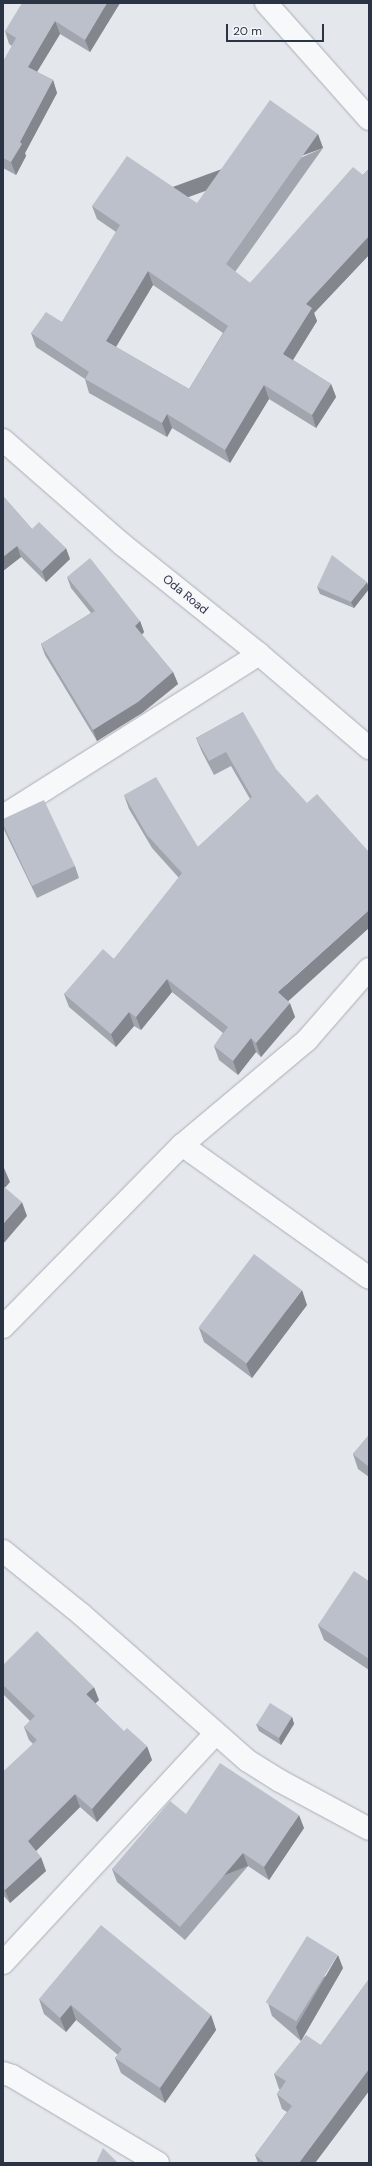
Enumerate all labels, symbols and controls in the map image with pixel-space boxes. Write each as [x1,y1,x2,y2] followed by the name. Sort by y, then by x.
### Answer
[228,16,326,42] scale bar
[233,23,262,39] text: 20 m
[159,572,211,618] street label: Oda Road

